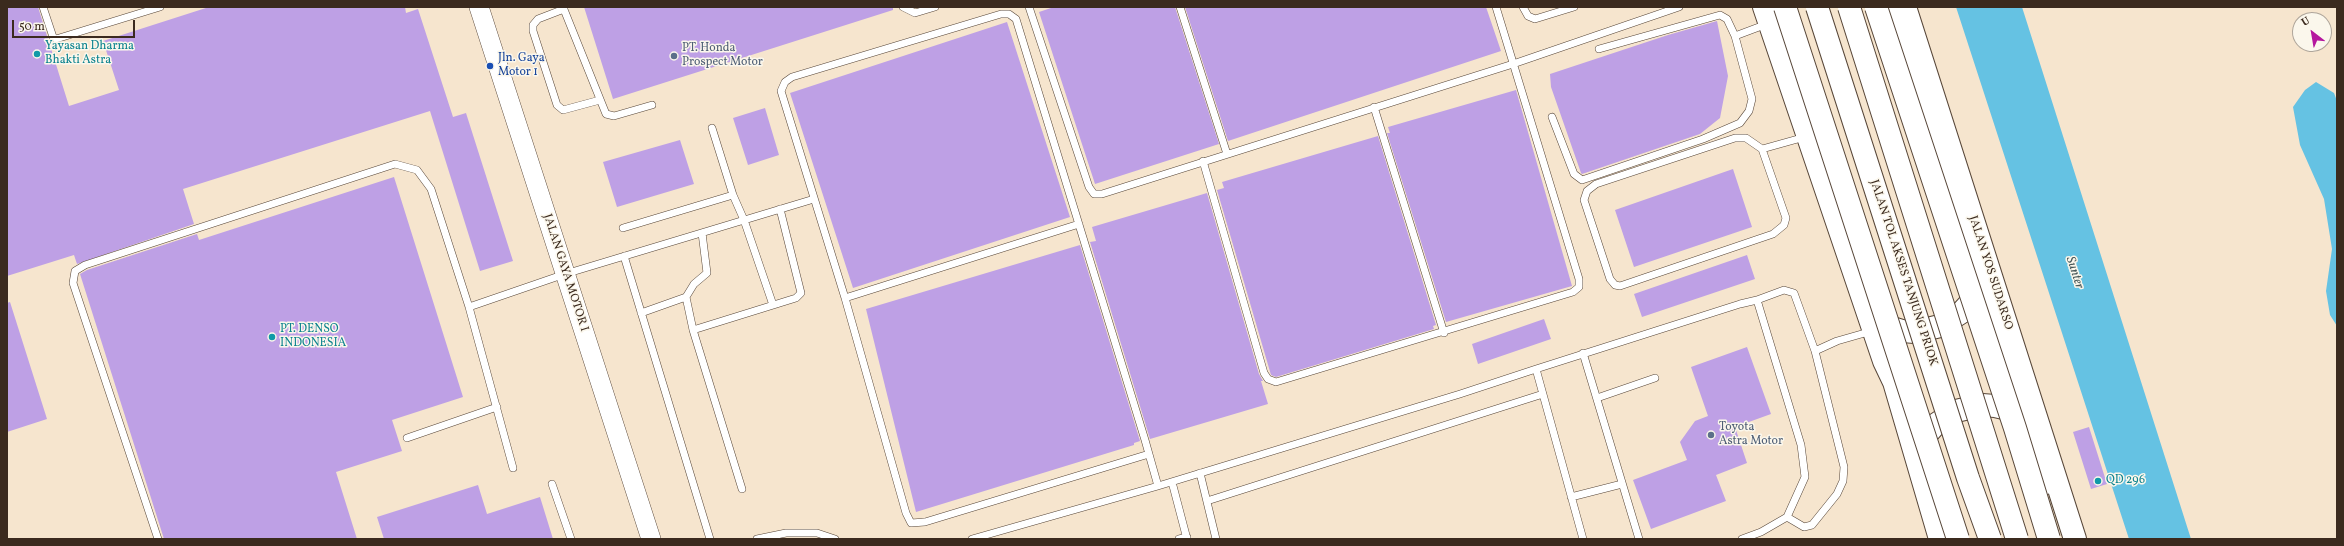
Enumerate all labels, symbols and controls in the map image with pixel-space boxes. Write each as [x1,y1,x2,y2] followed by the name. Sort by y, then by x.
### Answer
[14,12,137,38] scale bar
[2292,12,2332,52] north arrow
[2299,14,2313,31] text: U
[19,19,45,35] text: 50 m
[45,40,134,68] place label: Yayasan Dharma Bhakti Astra
[682,42,763,70] place label: PT. Honda Prospect Motor
[32,49,42,59] marker: Yayasan Dharma Bhakti Astra
[669,51,679,61] marker: PT. Honda Prospect Motor
[498,52,545,80] place label: Jln. Gaya Motor 1
[485,61,495,71] marker: Jln. Gaya Motor 1
[1866,178,1940,368] street label: JALAN TOL AKSES TANJUNG PRIOK
[539,212,591,334] street label: JALAN GAYA MOTOR I
[1965,214,2015,332] street label: JALAN YOS SUDARSO
[2061,255,2087,291] water label: Sunter
[280,323,346,351] place label: PT. DENSO INDONESIA
[267,332,277,342] marker: PT. DENSO INDONESIA
[1719,421,1783,449] place label: Toyota Astra Motor
[1706,430,1716,440] marker: Toyota Astra Motor
[2106,474,2145,488] place label: QD 296
[2093,476,2103,486] marker: QD 296

